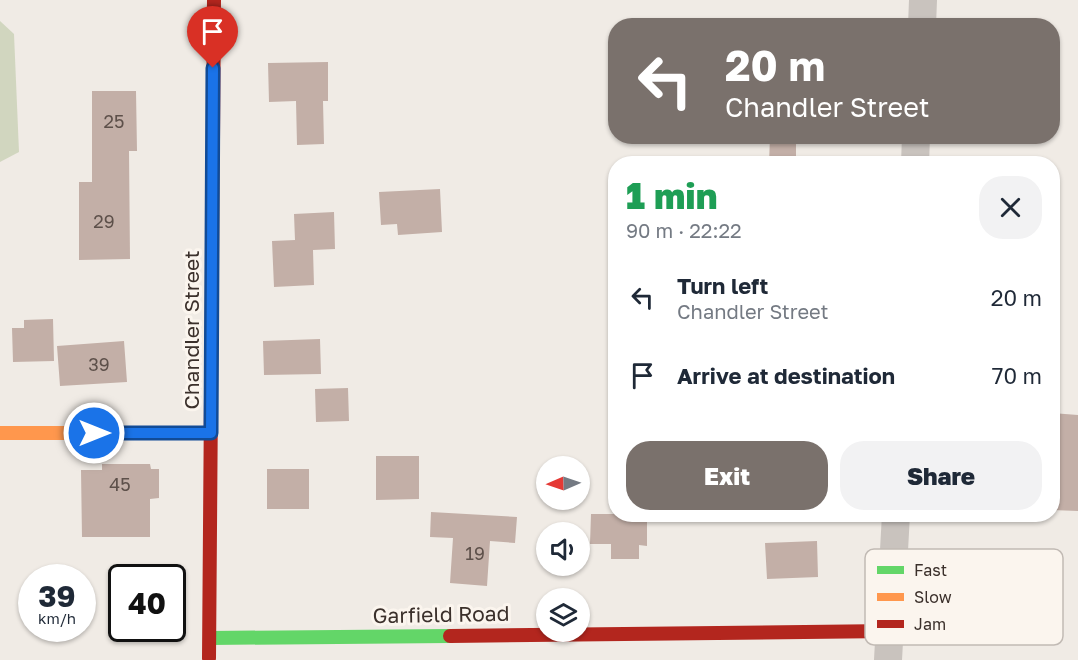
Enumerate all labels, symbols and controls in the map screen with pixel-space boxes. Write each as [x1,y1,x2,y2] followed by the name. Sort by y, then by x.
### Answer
[187,6,238,68] pin
[196,15,229,48] icon: arrive
[725,40,825,90] text: 20 m
[626,42,704,120] icon: left
[725,91,930,123] text: Chandler Street
[104,110,124,132] house number: 25
[626,174,717,217] text: 1 min
[979,176,1042,239] button: close
[93,210,115,232] house number: 29
[626,218,742,242] text: 90 m · 22:22
[178,250,204,410] street label: Chandler Street
[677,272,768,299] text: Turn left
[626,281,659,314] icon: left
[991,284,1042,311] text: 20 m
[677,299,829,323] text: Chandler Street
[88,353,110,375] house number: 39
[626,359,659,392] icon: arrive
[677,362,895,389] text: Arrive at destination
[992,362,1042,389] text: 70 m
[62,401,126,465] position arrow
[626,441,828,510] button: Exit
[840,441,1042,510] button: Share
[536,456,590,510] north arrow
[536,456,590,642] map controls
[109,473,131,495] house number: 45
[536,522,590,576] button: sound
[465,542,485,564] house number: 19
[865,549,1063,645] legend
[914,560,947,580] text: Fast
[108,564,186,642] speed limit sign: 40
[38,578,76,614] text: 39
[914,587,952,607] text: Slow
[536,588,590,642] button: layers
[372,600,510,628] street label: Garfield Road
[38,609,76,627] text: km/h
[914,614,946,634] text: Jam

